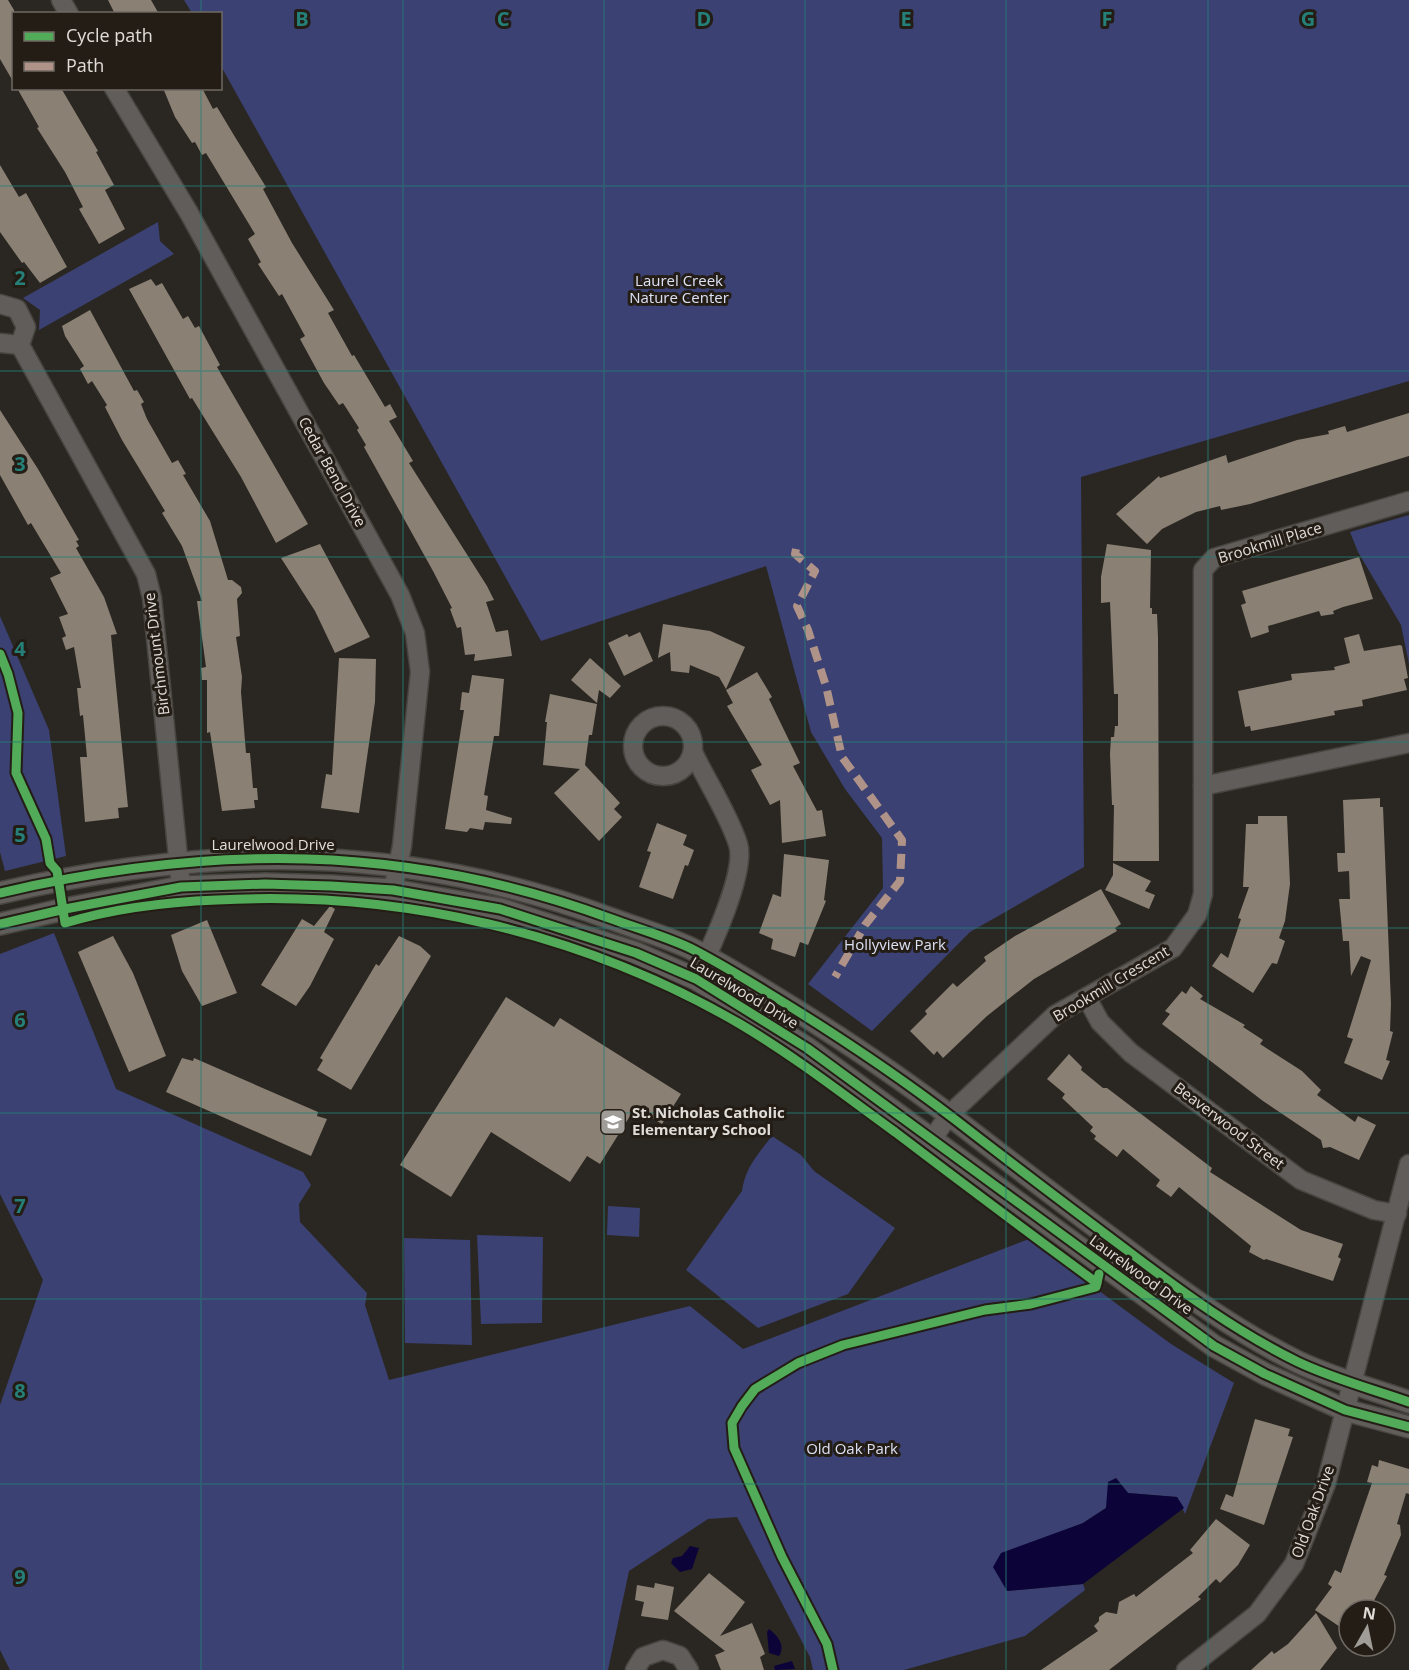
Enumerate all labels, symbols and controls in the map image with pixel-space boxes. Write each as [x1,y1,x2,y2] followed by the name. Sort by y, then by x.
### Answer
[295,5,309,32] text: B
[497,5,510,32] text: C
[697,5,711,32] text: D
[900,5,912,32] text: E
[1102,5,1112,32] text: F
[1301,5,1315,32] text: G
[12,12,222,90] legend
[66,23,153,47] text: Cycle path
[66,53,104,77] text: Path
[14,264,26,291] text: 2
[629,270,729,307] park label: Laurel Creek Nature Center
[294,413,371,530] street label: Cedar Bend Drive
[14,450,26,477] text: 3
[1215,517,1324,567] street label: Brookmill Place
[139,592,173,717] street label: Birchmount Drive
[14,635,26,662] text: 4
[14,821,26,848] text: 5
[211,834,335,854] street label: Laurelwood Drive
[844,934,946,954] park label: Hollyview Park
[1049,941,1172,1026] street label: Brookmill Crescent
[687,952,802,1032] street label: Laurelwood Drive
[14,1006,26,1033] text: 6
[1170,1077,1289,1173] street label: Beaverwood Street
[632,1102,785,1139] place label: St. Nicholas Catholic Elementary School
[598,1107,628,1137] school or university icon: St. Nicholas Catholic Elementary School
[14,1192,26,1219] text: 7
[1086,1230,1197,1318] street label: Laurelwood Drive
[14,1377,26,1404] text: 8
[806,1438,898,1458] park label: Old Oak Park
[1286,1463,1338,1561] street label: Old Oak Drive
[14,1563,26,1590] text: 9
[1337,1598,1397,1658] north arrow
[1361,1601,1377,1625] text: N

